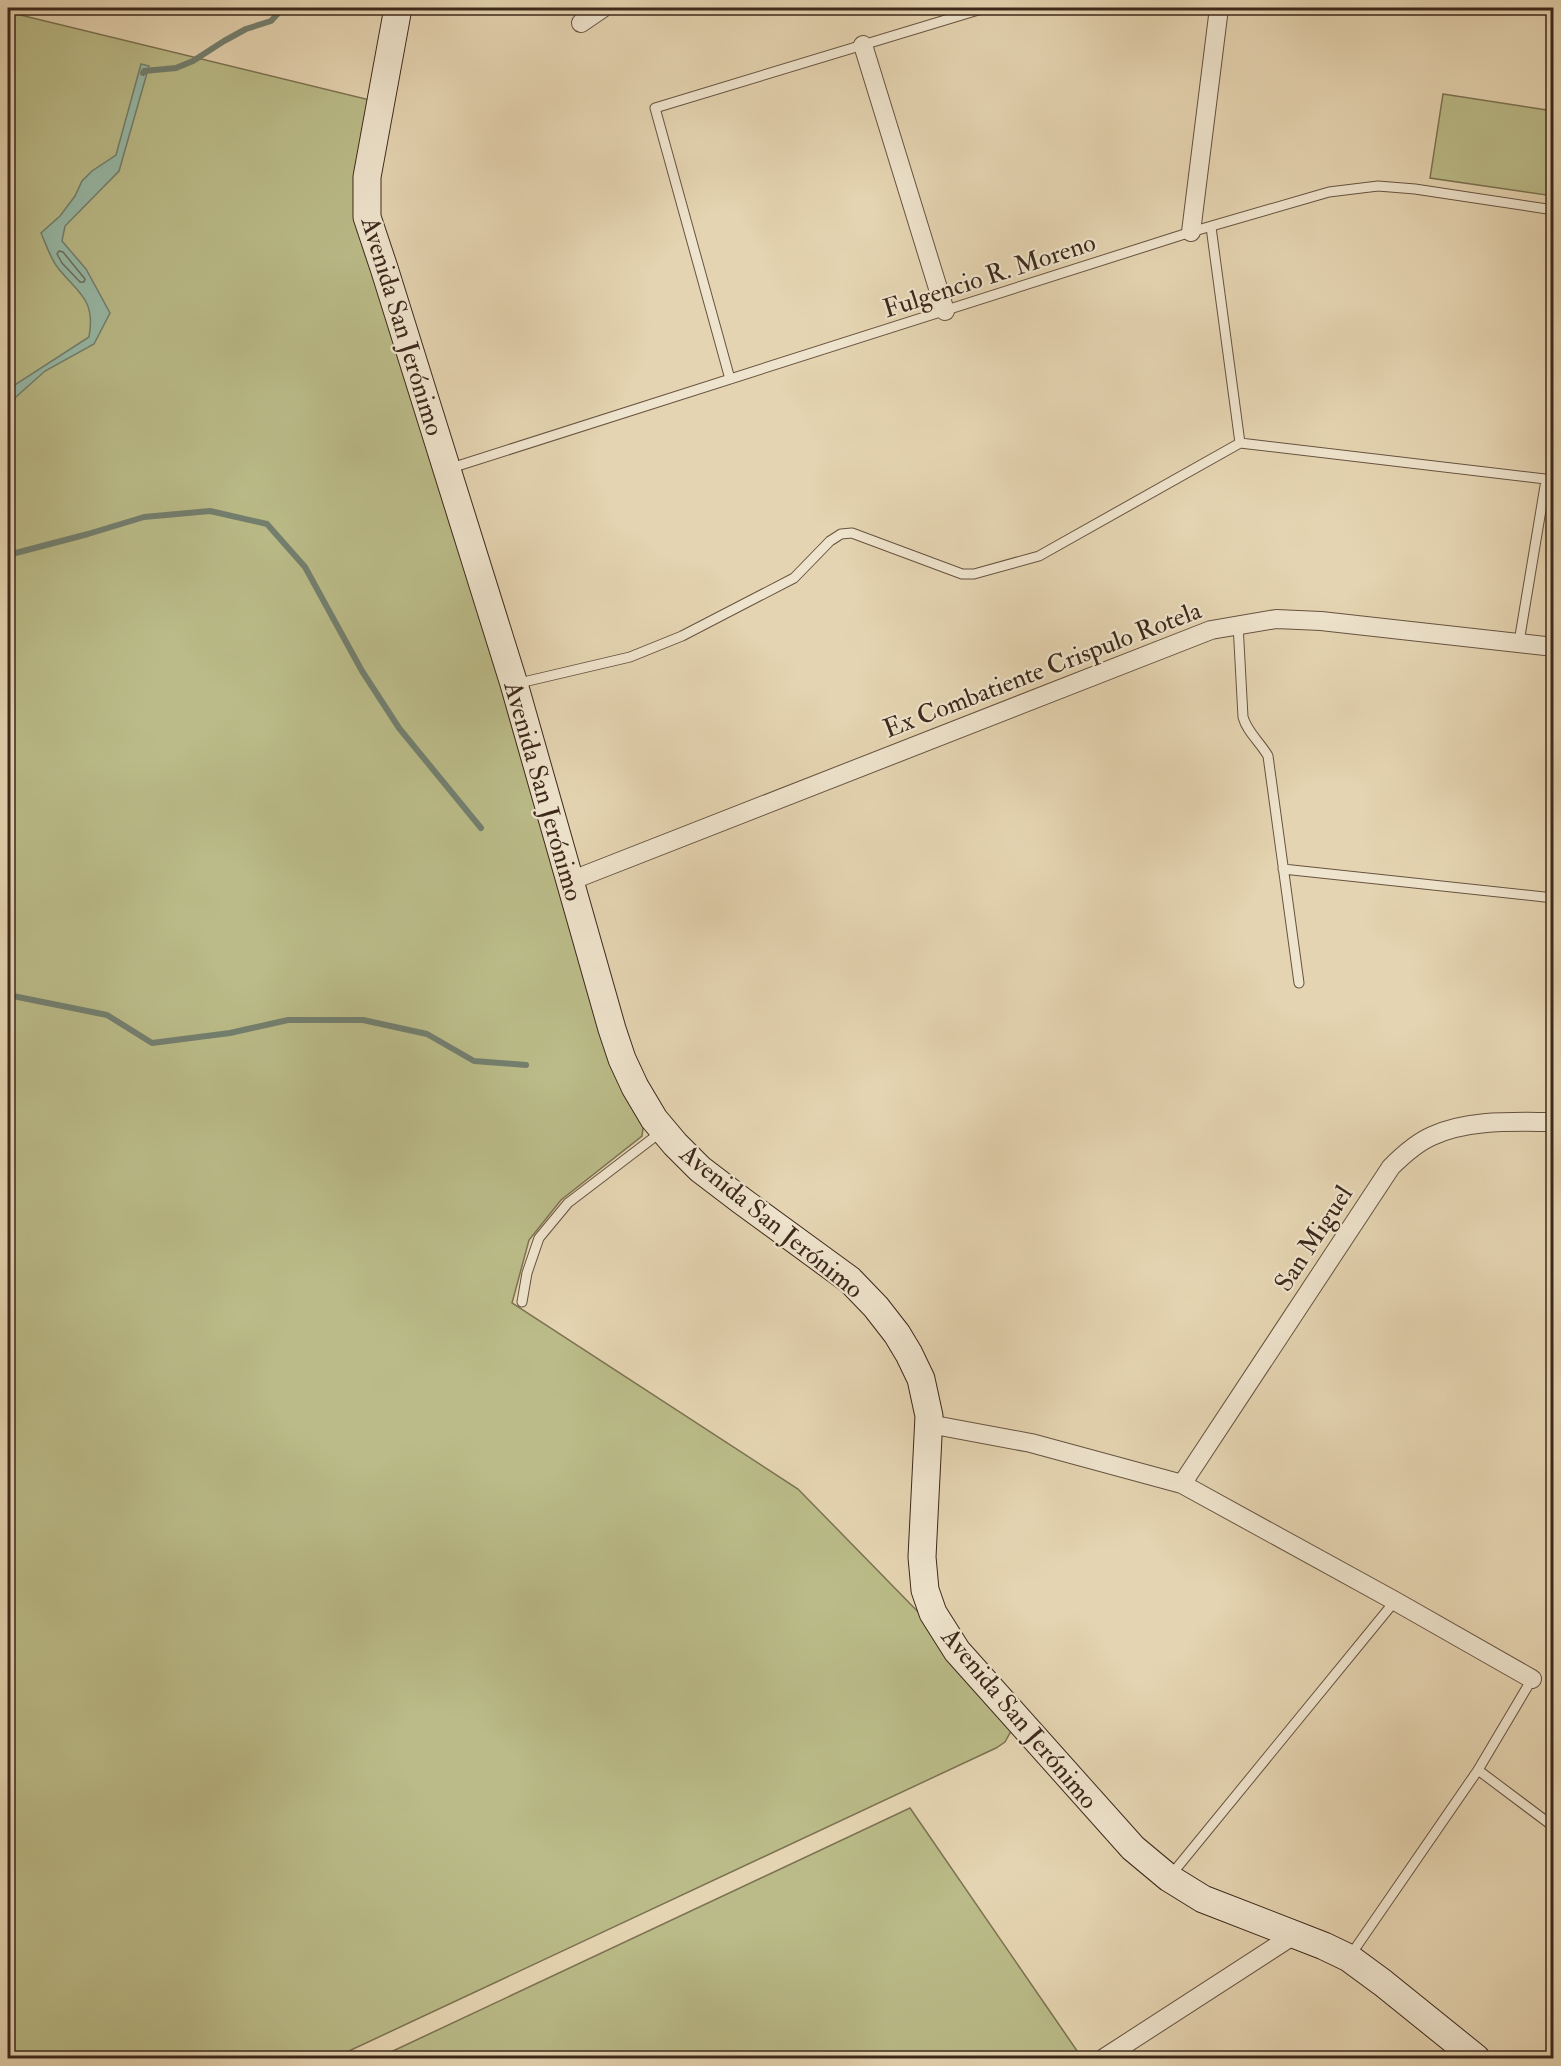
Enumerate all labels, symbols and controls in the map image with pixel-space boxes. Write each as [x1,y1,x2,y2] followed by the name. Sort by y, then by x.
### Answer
[353,212,451,439] street label: Avenida San Jerónimo
[879,227,1100,325] street label: Fulgencio R. Moreno
[879,594,1206,746] street label: Ex Combatiente Crispulo Rotela
[496,677,590,905] street label: Avenida San Jerónimo
[672,1137,870,1306] street label: Avenida San Jerónimo
[1268,1179,1360,1298] street label: San Miguel
[933,1621,1104,1816] street label: Avenida San Jerónimo

